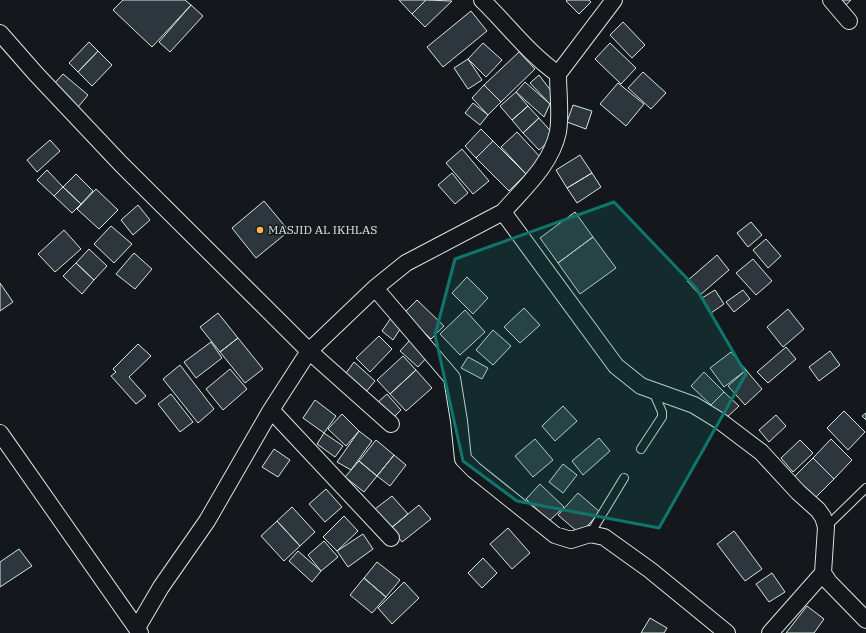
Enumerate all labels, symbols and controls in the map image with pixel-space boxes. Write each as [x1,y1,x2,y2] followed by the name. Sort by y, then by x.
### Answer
[268,222,377,237] place label: MASJID AL IKHLAS
[255,225,265,235] marker: MASJID AL IKHLAS

